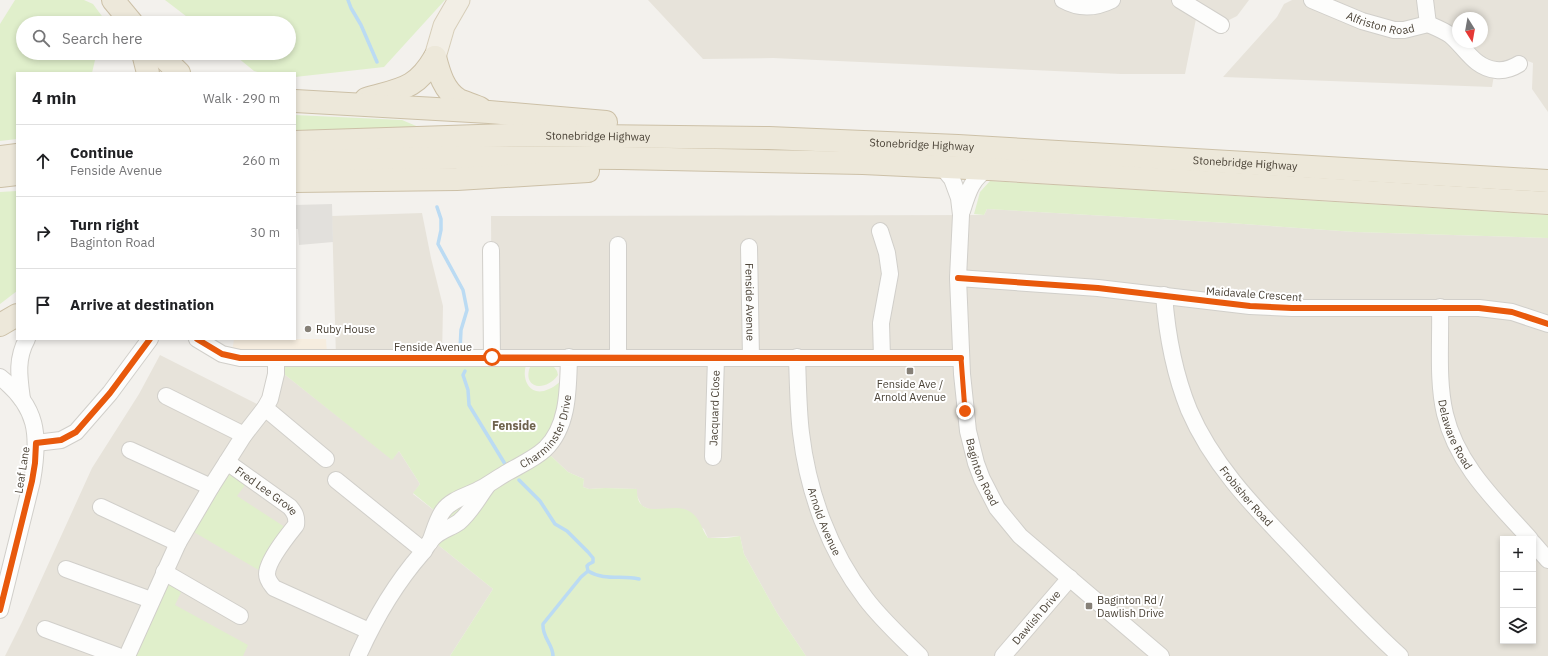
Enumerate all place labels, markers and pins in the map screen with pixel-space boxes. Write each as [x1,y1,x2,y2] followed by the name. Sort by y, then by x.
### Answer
[316,322,375,336] place label: Ruby House
[303,324,313,334] marker: Ruby House
[905,366,915,376] marker: Fenside Ave / Arnold Avenue
[874,377,946,404] place label: Fenside Ave / Arnold Avenue
[1097,593,1164,620] place label: Baginton Rd / Dawlish Drive
[1084,601,1094,611] marker: Baginton Rd / Dawlish Drive

